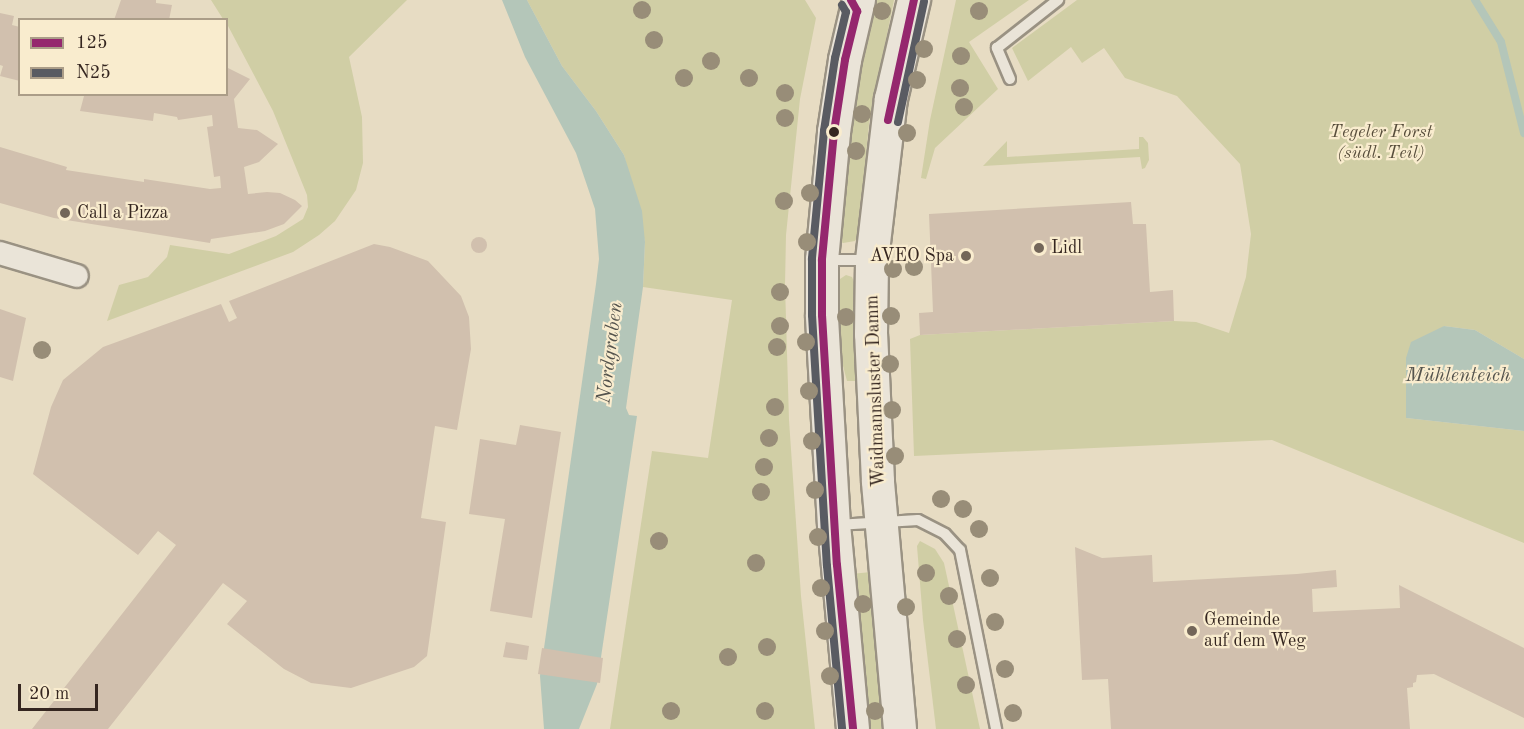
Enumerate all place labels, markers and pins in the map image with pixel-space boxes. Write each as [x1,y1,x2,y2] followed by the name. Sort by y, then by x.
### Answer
[828,126,840,138] unlabelled marker
[77,202,168,224] place label: Call a Pizza
[58,206,72,220] marker: Call a Pizza
[1051,237,1082,259] place label: Lidl
[1032,241,1046,255] marker: Lidl
[870,245,954,267] place label: AVEO Spa
[959,249,973,263] marker: AVEO Spa
[1204,610,1306,652] place label: Gemeinde auf dem Weg
[1185,624,1199,638] marker: Gemeinde auf dem Weg

